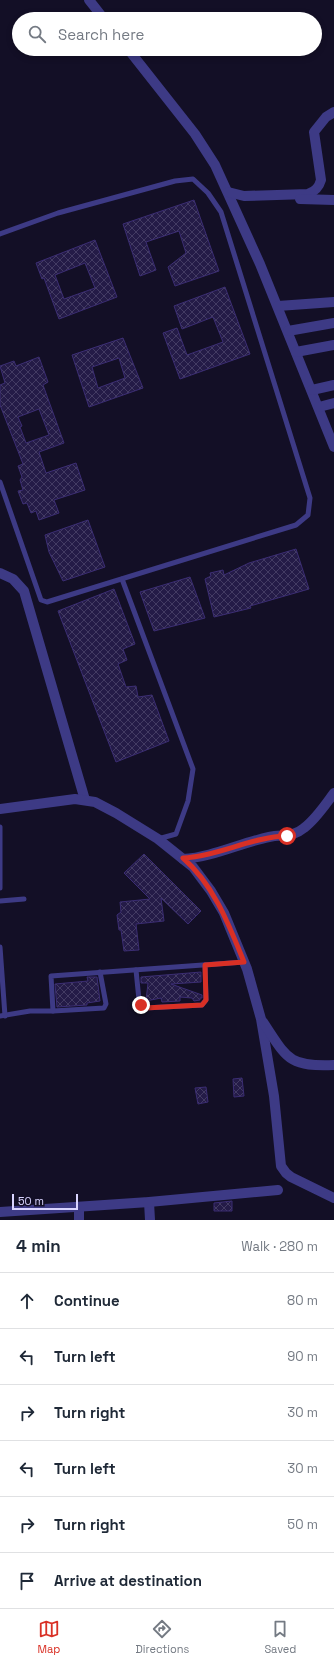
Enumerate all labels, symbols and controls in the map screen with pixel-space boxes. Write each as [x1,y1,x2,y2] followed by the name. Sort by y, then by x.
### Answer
[12,12,322,56] search box
[26,23,48,45] icon: search
[58,25,144,44] text: Search here
[278,827,296,845] route start
[132,996,150,1014] route end
[12,1192,78,1211] scale bar
[18,1194,44,1208] text: 50 m
[16,1235,61,1257] text: 4 min
[241,1238,318,1255] text: Walk · 280 m
[16,1290,38,1312] icon: ahead
[54,1291,120,1310] text: Continue
[287,1292,318,1309] text: 80 m
[16,1346,38,1368] icon: left
[54,1347,116,1366] text: Turn left
[287,1348,318,1365] text: 90 m
[16,1402,38,1424] icon: right
[54,1403,125,1422] text: Turn right
[287,1404,318,1421] text: 30 m
[16,1458,38,1480] icon: left
[54,1459,116,1478] text: Turn left
[287,1460,318,1477] text: 30 m
[16,1514,38,1536] icon: right
[54,1515,125,1534] text: Turn right
[287,1516,318,1533] text: 50 m
[16,1570,38,1592] icon: arrive
[54,1571,202,1590] text: Arrive at destination
[38,1618,60,1656] tab: Map
[135,1618,189,1656] tab: Directions
[264,1618,296,1656] tab: Saved

